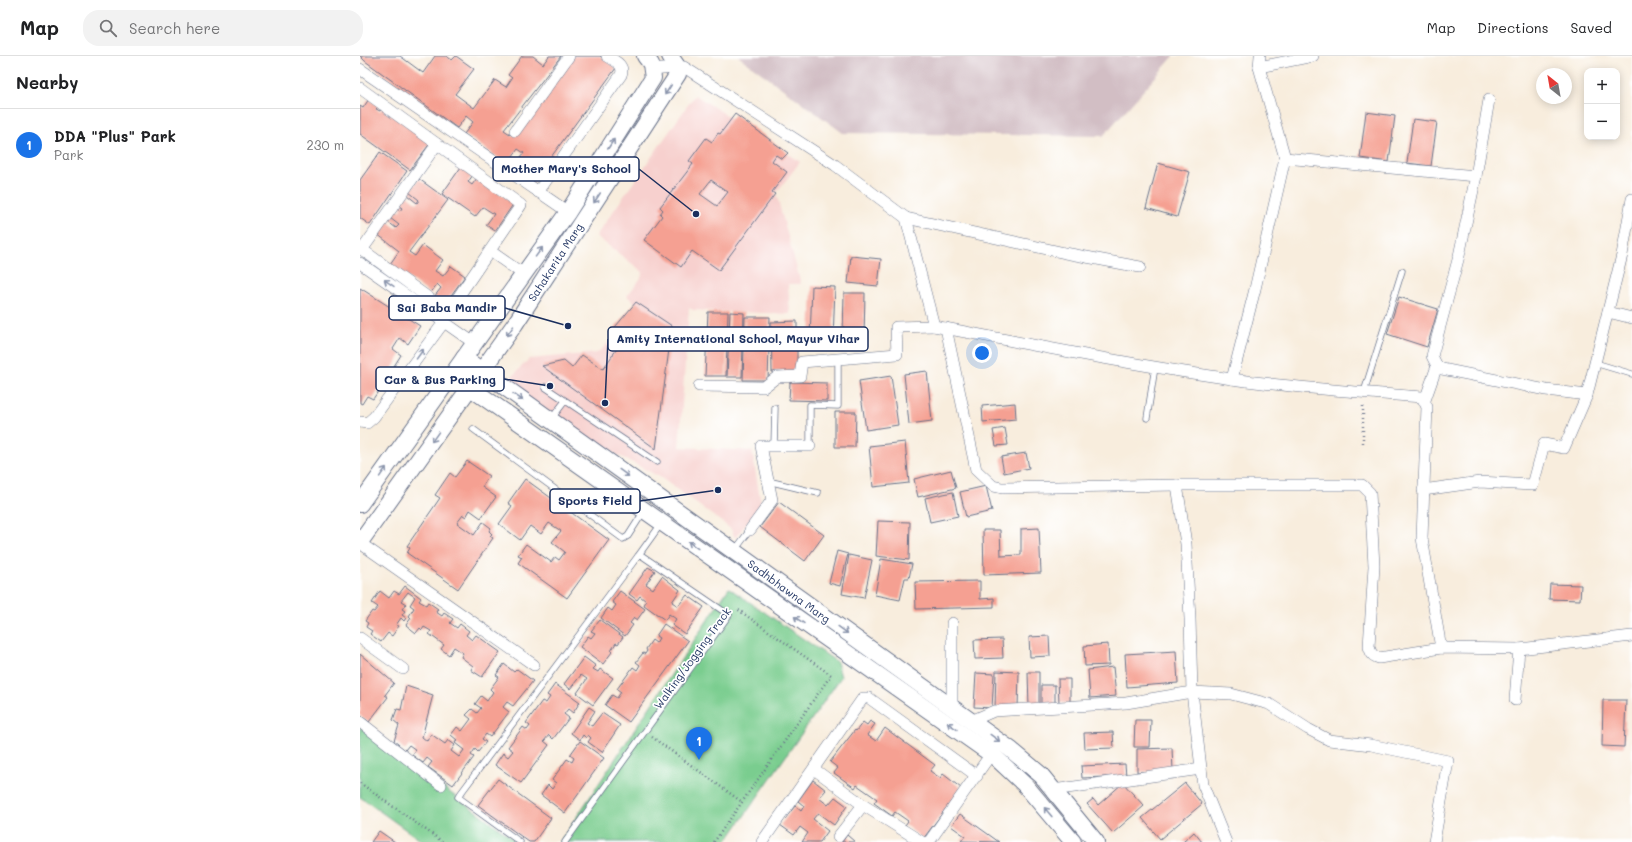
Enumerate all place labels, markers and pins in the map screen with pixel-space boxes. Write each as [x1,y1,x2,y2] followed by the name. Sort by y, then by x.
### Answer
[493,157,639,181] callout: Mother Mary's School
[389,296,505,320] callout: Sai Baba Mandir
[608,327,868,351] callout: Amity International School, Mayur Vihar
[376,367,504,391] callout: Car & Bus Parking
[550,489,640,513] callout: Sports Field
[686,727,712,760] pin: 1

